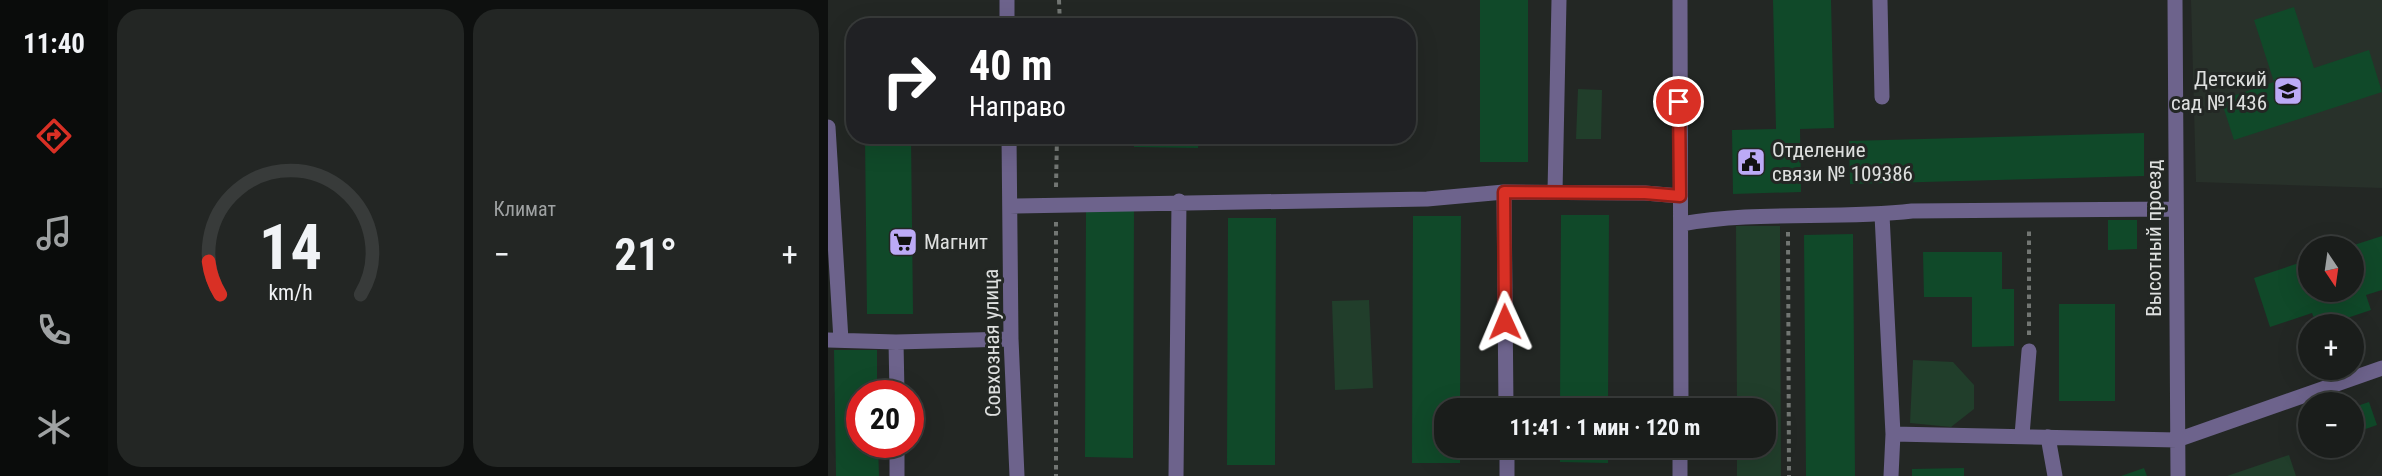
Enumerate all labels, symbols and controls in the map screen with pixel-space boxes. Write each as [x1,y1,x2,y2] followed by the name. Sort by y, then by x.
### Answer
[23,28,85,60] text: 11:40
[969,41,1052,90] text: 40 m
[870,42,948,120] icon: right
[2171,67,2267,115] place label: Детский сад №1436
[2272,75,2304,107] school or university icon: Детский сад №1436
[1653,76,1704,127] pin
[1662,85,1695,118] icon: arrive
[969,91,1066,123] text: Направо
[33,115,75,157] icon: directions
[1772,138,1913,186] place label: Отделение связи № 109386
[1735,146,1767,178] public building icon: Отделение связи № 109386
[2142,159,2166,317] street label: Высотный проезд
[494,197,556,221] text: Климат
[259,211,322,284] text: 14
[33,212,75,254] icon: music
[887,226,919,258] supermarket icon: Магнит
[614,228,677,281] text: 21°
[924,230,988,254] place label: Магнит
[494,235,510,274] text: −
[782,235,798,274] text: +
[2298,236,2364,302] north arrow
[2298,236,2364,458] map controls
[979,269,1005,417] street label: Совхозная улица
[268,280,312,305] text: km/h
[1473,290,1537,354] position arrow
[33,309,75,351] icon: phone
[2298,314,2364,380] button: +
[846,380,924,458] speed limit sign: 20
[2298,392,2364,458] button: −
[33,406,75,448] icon: climate
[1510,415,1700,440] text: 11:41 · 1 мин · 120 m

